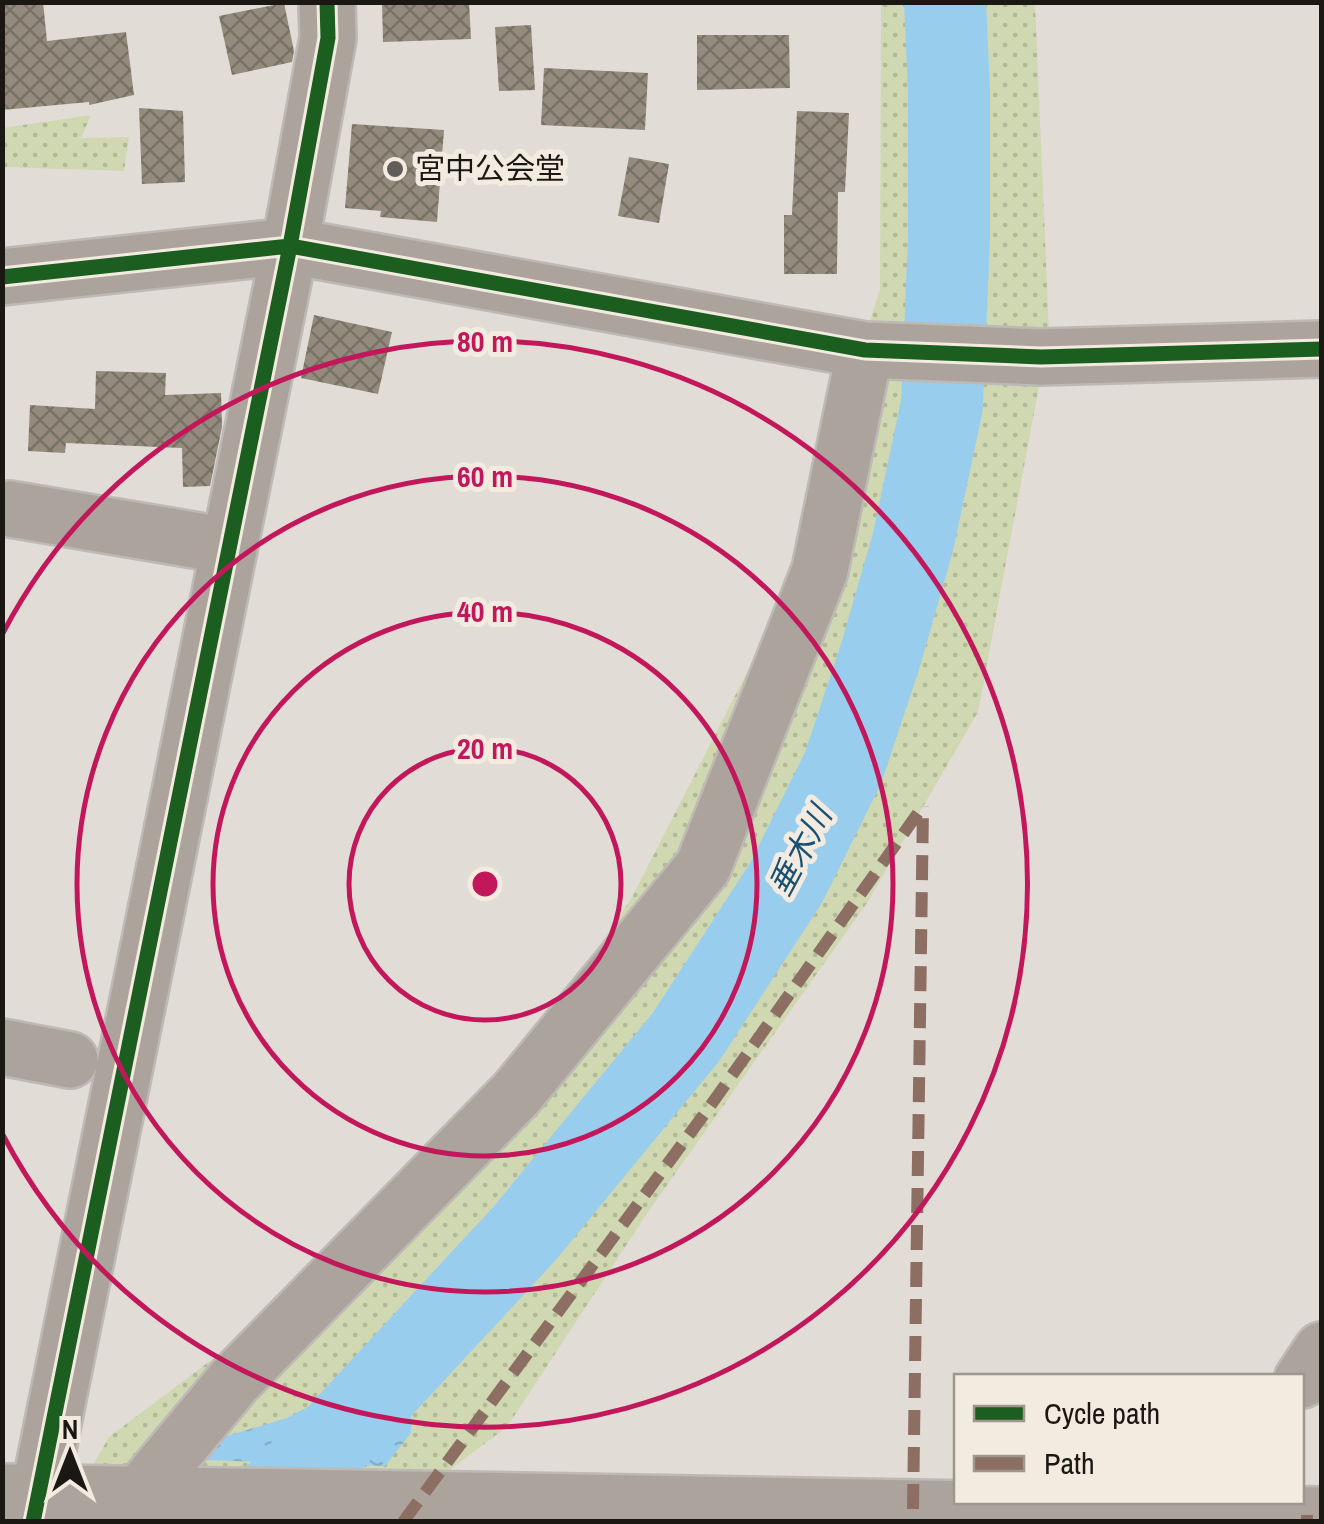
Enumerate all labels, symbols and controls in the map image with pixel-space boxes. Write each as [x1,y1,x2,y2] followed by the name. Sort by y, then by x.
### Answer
[415,148,565,188] place label: 宮中公会堂
[384,158,406,180] marker: 宮中公会堂
[457,321,513,361] text: 80 m
[457,456,513,496] text: 60 m
[457,591,513,631] text: 40 m
[457,728,513,768] text: 20 m
[758,796,842,903] water label: 垂木川
[467,866,503,902] centre of rings
[954,1374,1304,1504] legend
[1044,1393,1160,1433] text: Cycle path
[20,1404,120,1504] north arrow
[62,1410,78,1448] text: N
[1044,1443,1095,1483] text: Path

